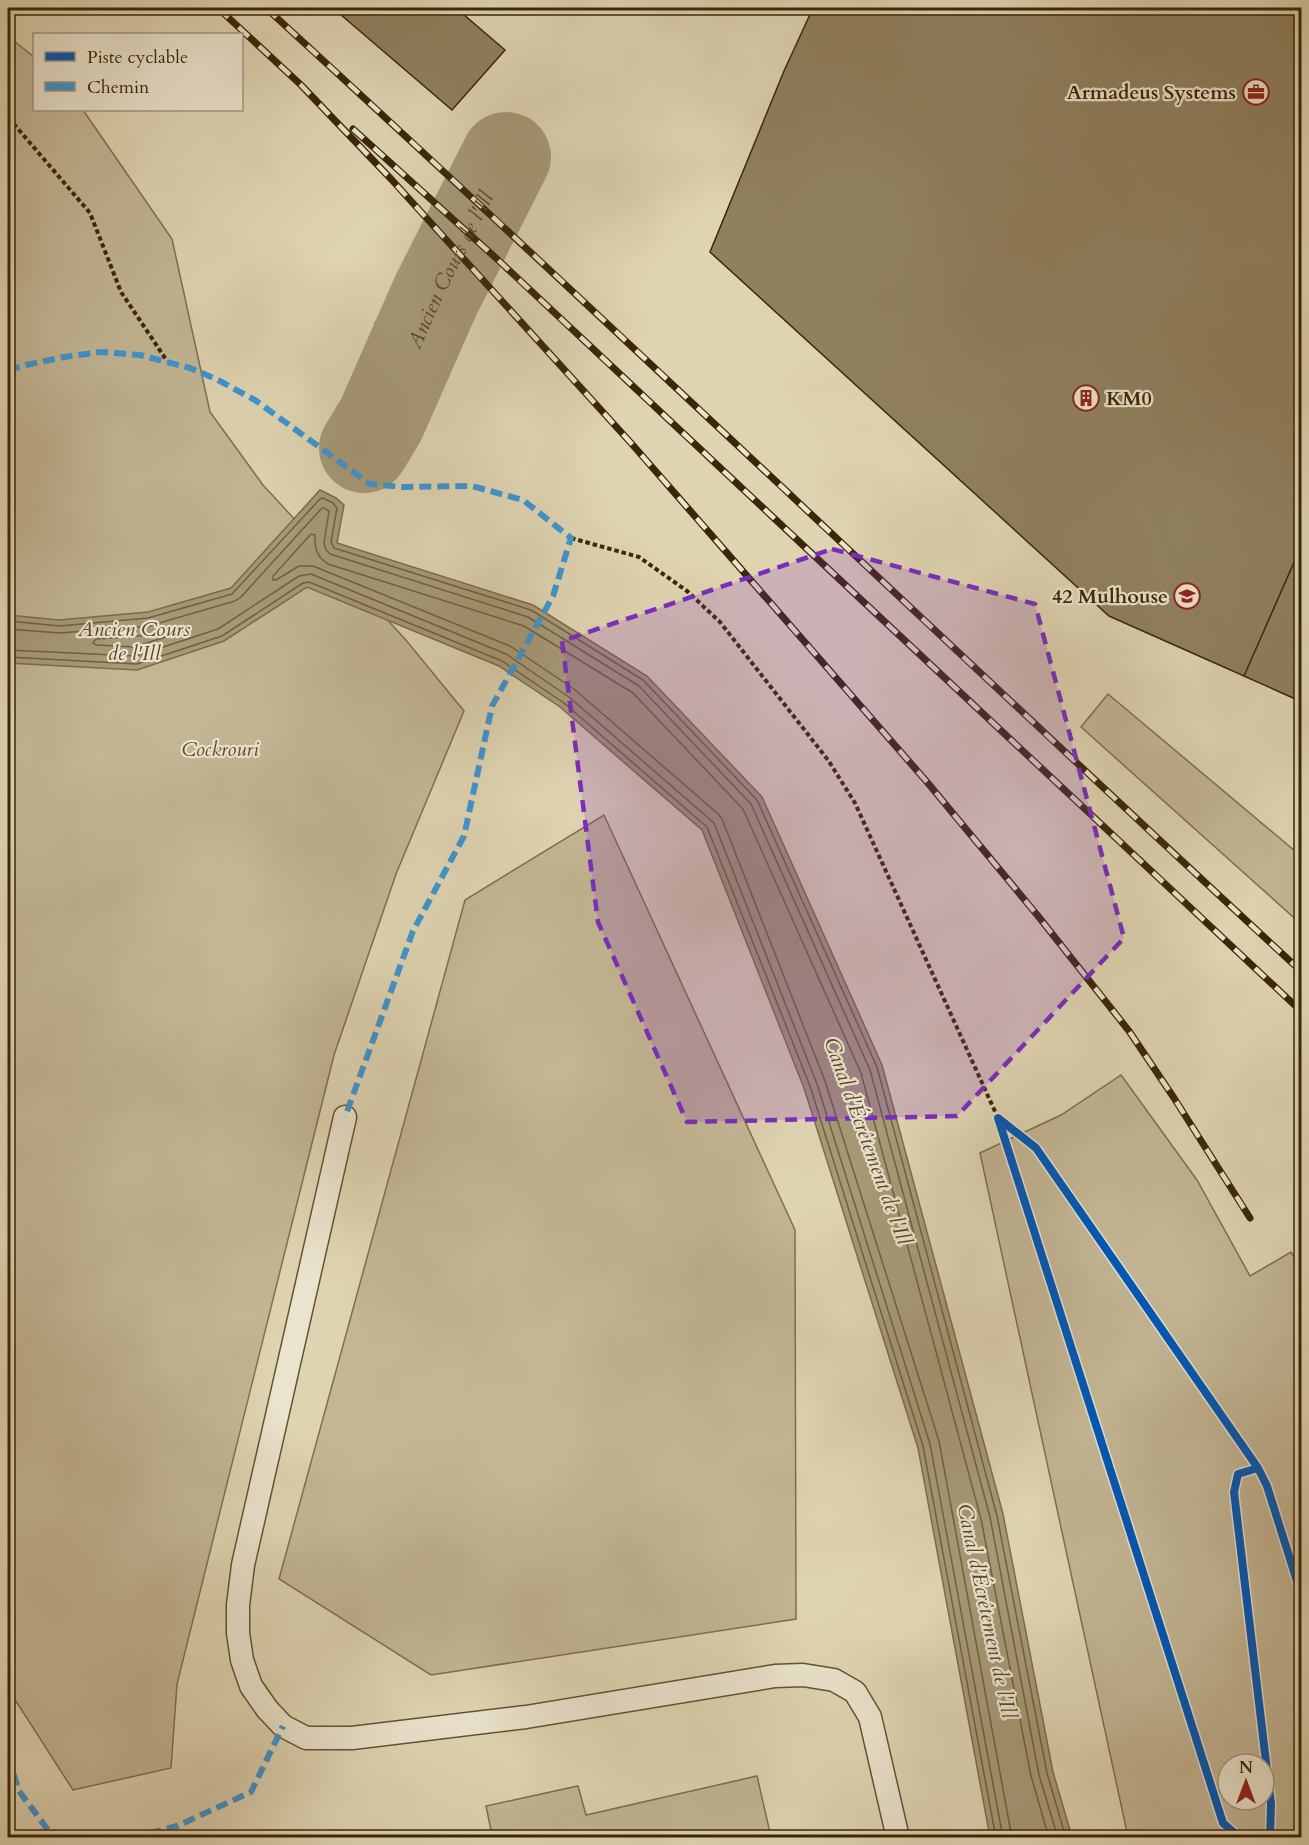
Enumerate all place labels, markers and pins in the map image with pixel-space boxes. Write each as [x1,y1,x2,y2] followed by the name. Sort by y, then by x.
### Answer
[1241,77,1271,107] office icon: Armadeus Systems
[1067,79,1236,106] place label: Armadeus Systems
[1071,383,1101,413] building icon: KM0
[1106,385,1152,412] place label: KM0
[1172,581,1202,611] school or university icon: 42 Mulhouse
[1052,583,1168,610] place label: 42 Mulhouse

